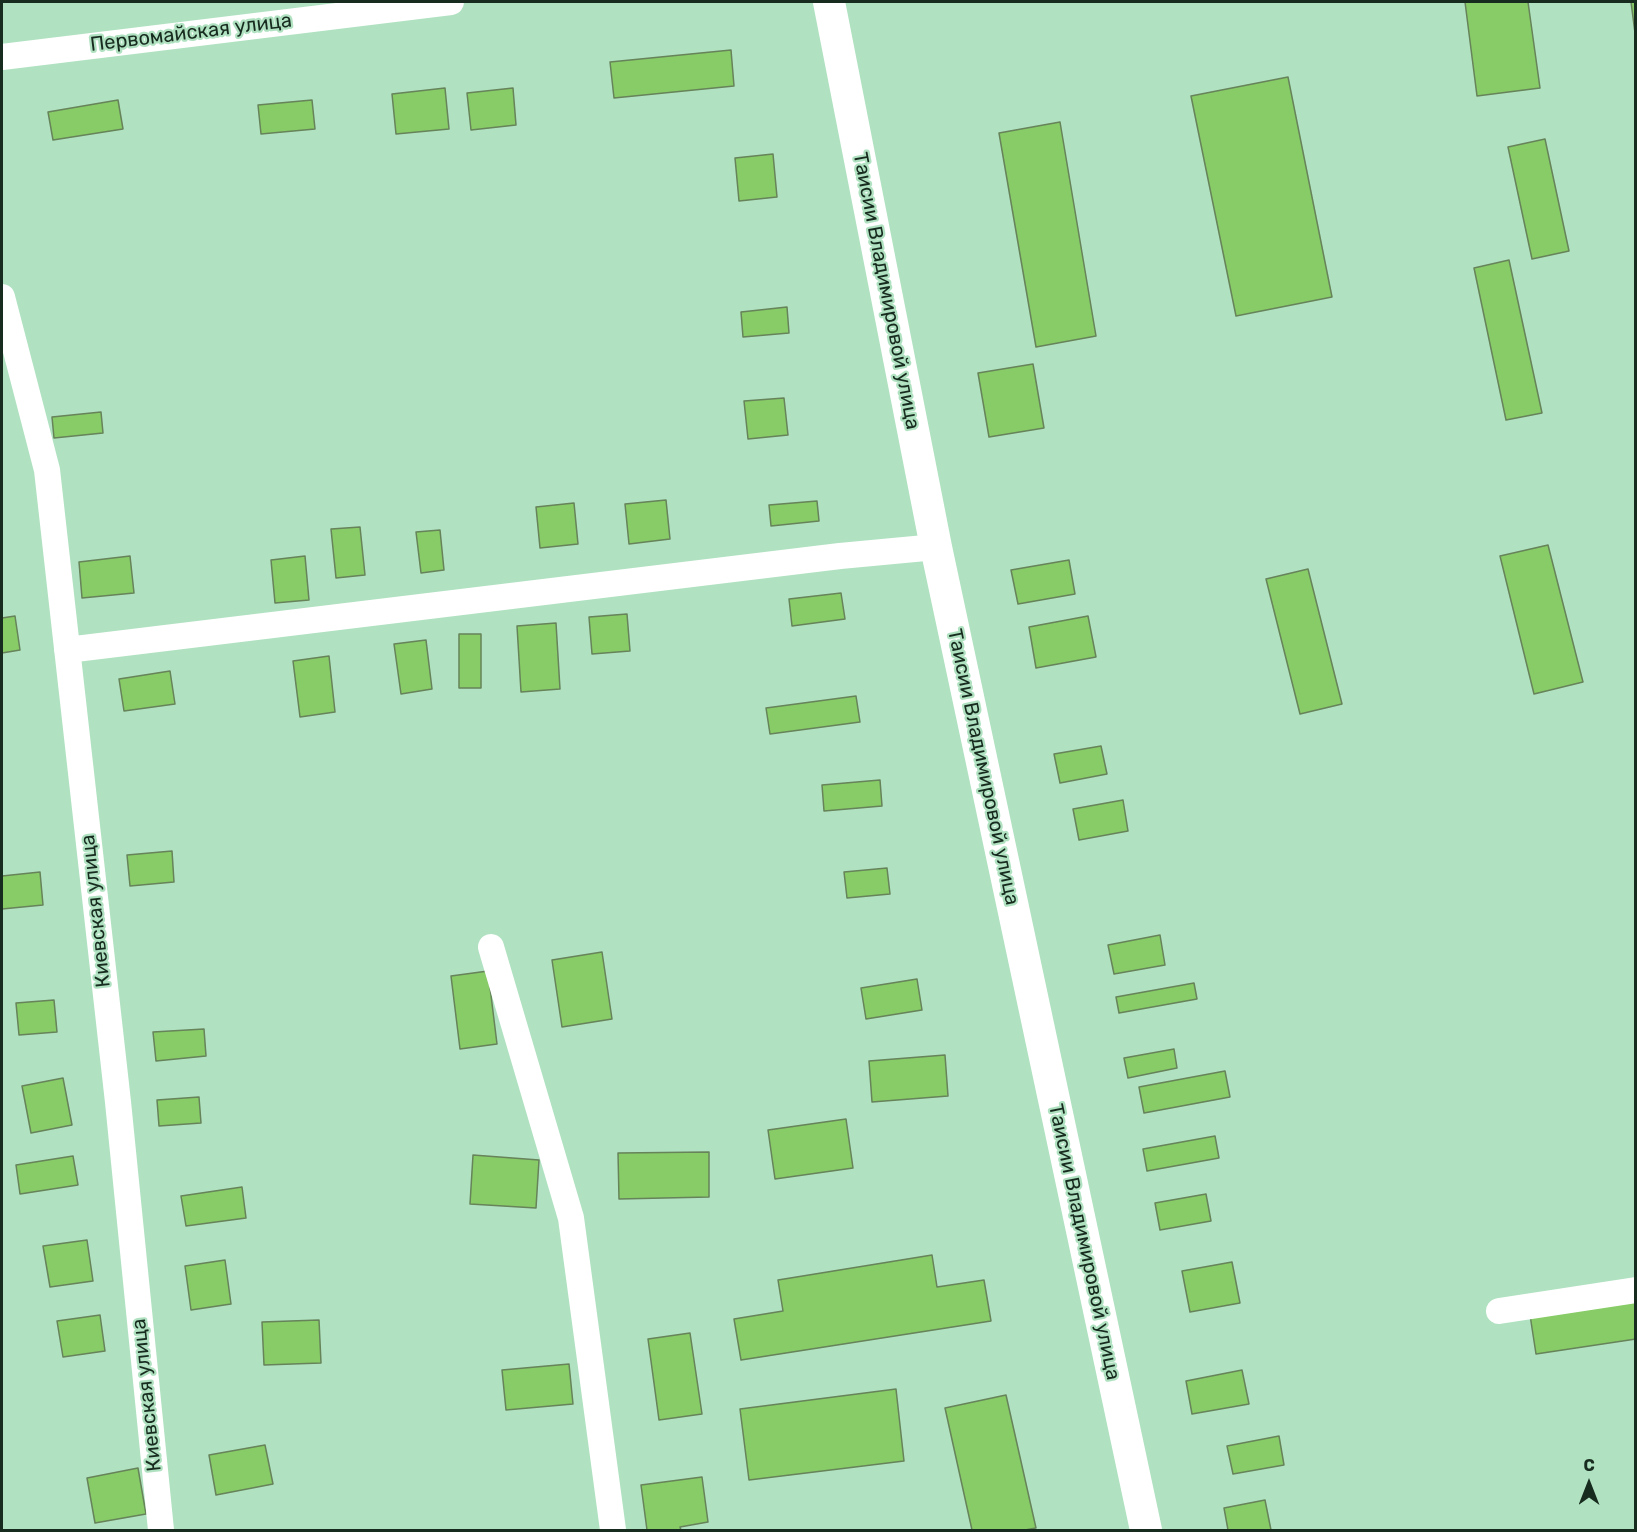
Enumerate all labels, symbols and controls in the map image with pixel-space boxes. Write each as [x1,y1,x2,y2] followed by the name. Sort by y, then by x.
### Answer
[89,9,293,57] street label: Первомайская улица
[847,150,925,432] street label: Таисии Владимировой улица
[942,627,1024,907] street label: Таисии Владимировой улица
[76,833,116,989] street label: Киевская улица
[1043,1102,1125,1382] street label: Таисии Владимировой улица
[127,1317,167,1473] street label: Киевская улица
[1559,1454,1619,1514] north arrow
[1583,1456,1595,1475] text: С

